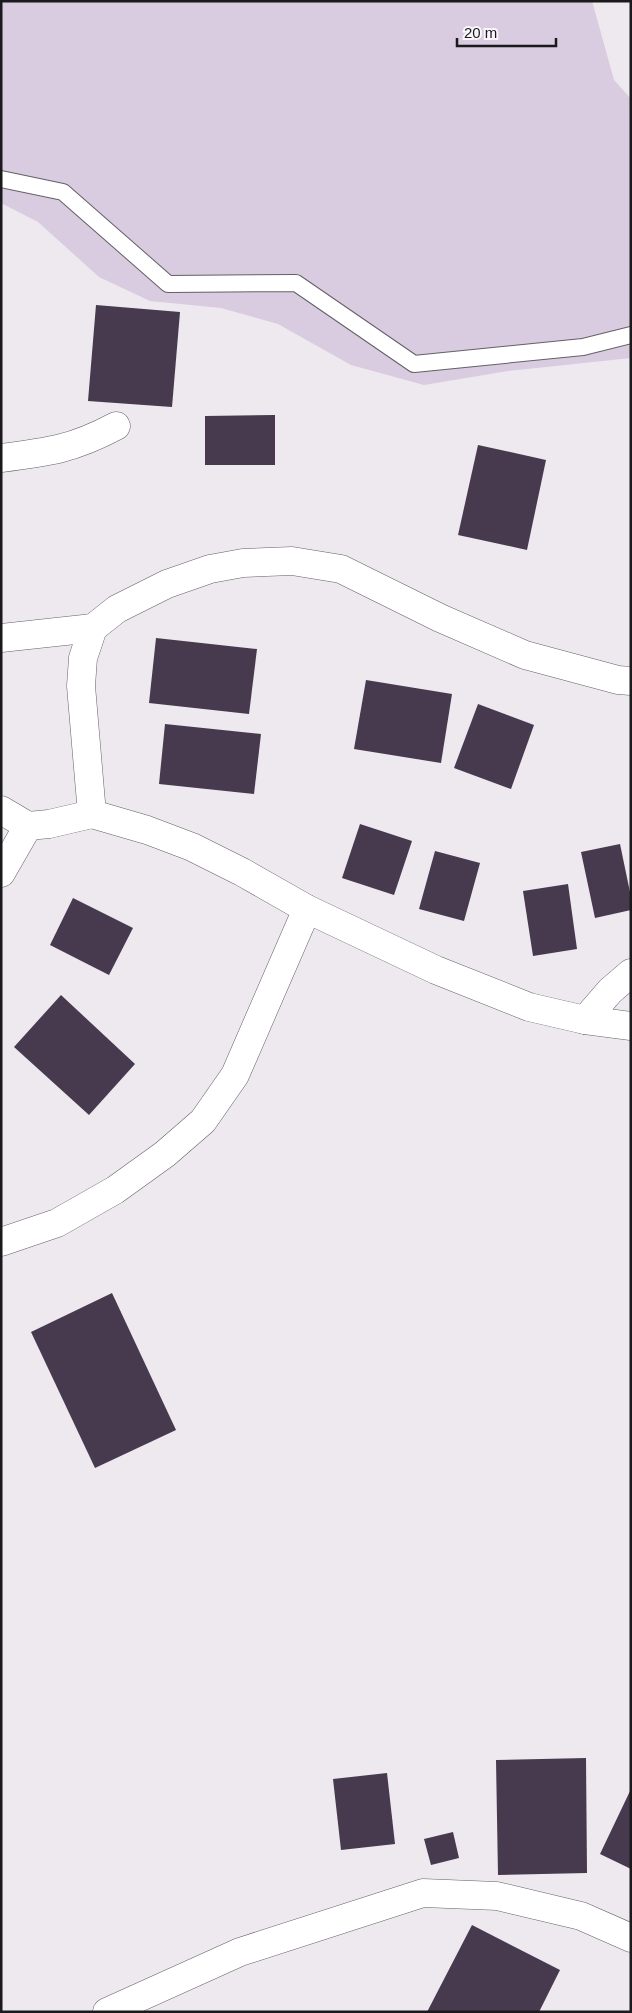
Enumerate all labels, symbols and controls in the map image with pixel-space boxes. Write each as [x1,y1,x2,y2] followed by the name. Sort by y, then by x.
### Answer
[457,15,556,47] scale bar
[464,24,497,41] text: 20 m

